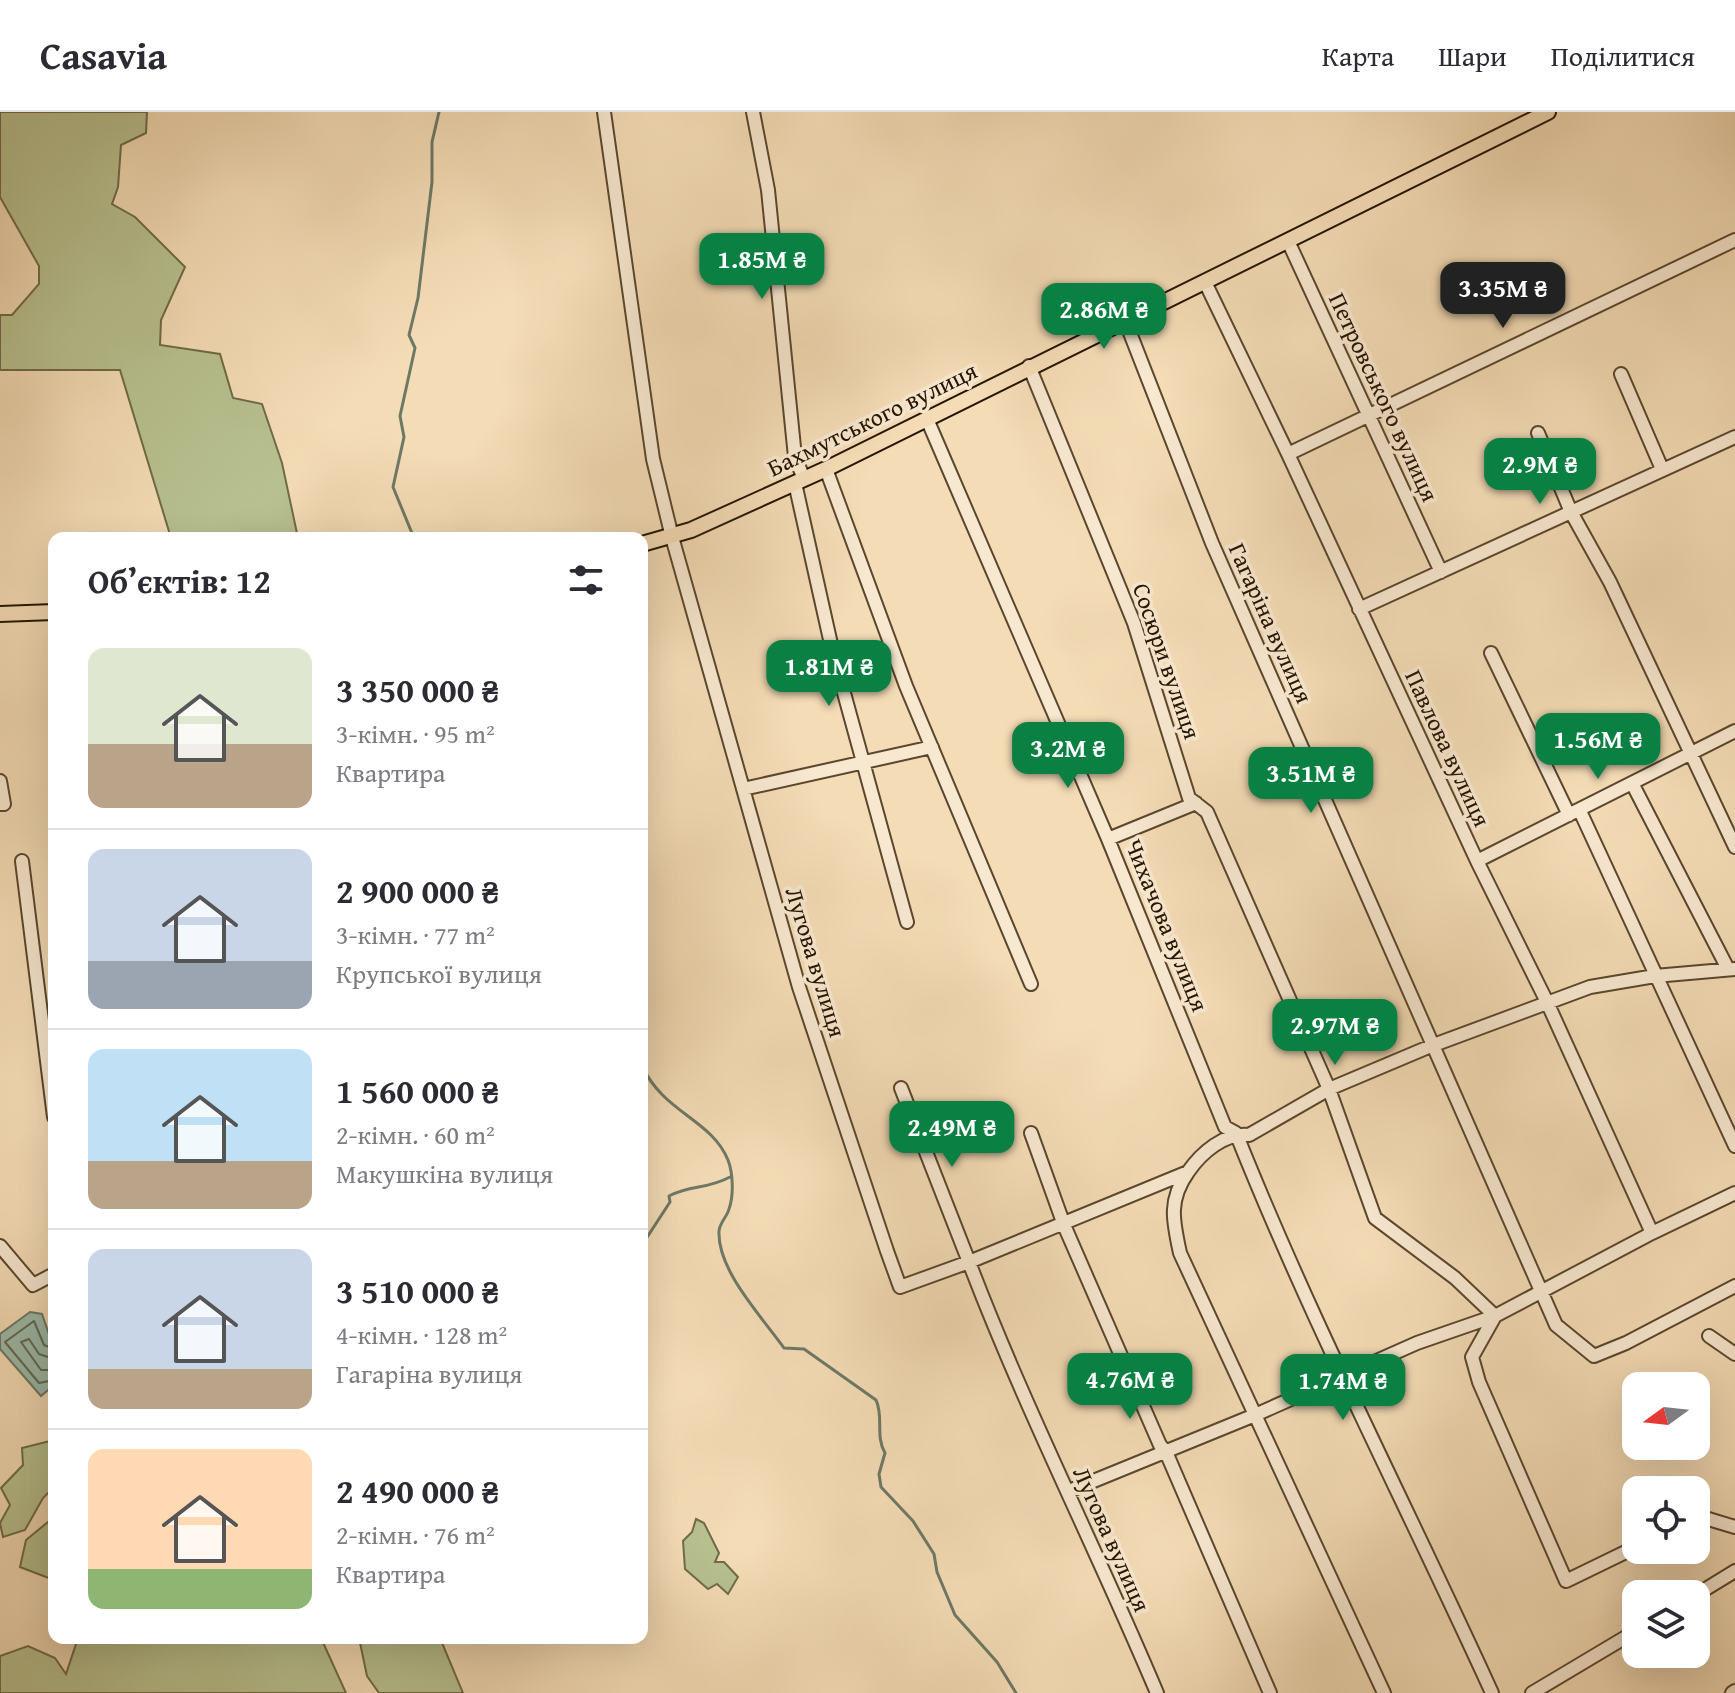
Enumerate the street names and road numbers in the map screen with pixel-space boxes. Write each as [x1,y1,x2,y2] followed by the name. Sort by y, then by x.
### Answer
[1320,287,1448,507] street label: Петровського вулиця
[761,353,983,485] street label: Бахмутського вулиця
[1220,537,1322,709] street label: Гагаріна вулиця
[1124,578,1210,744] street label: Сосюри вулиця
[1396,664,1500,832] street label: Павлова вулиця
[1116,833,1218,1017] street label: Чихачова вулиця
[777,883,855,1041] street label: Лугова вулиця
[1064,1461,1160,1617] street label: Лугова вулиця

